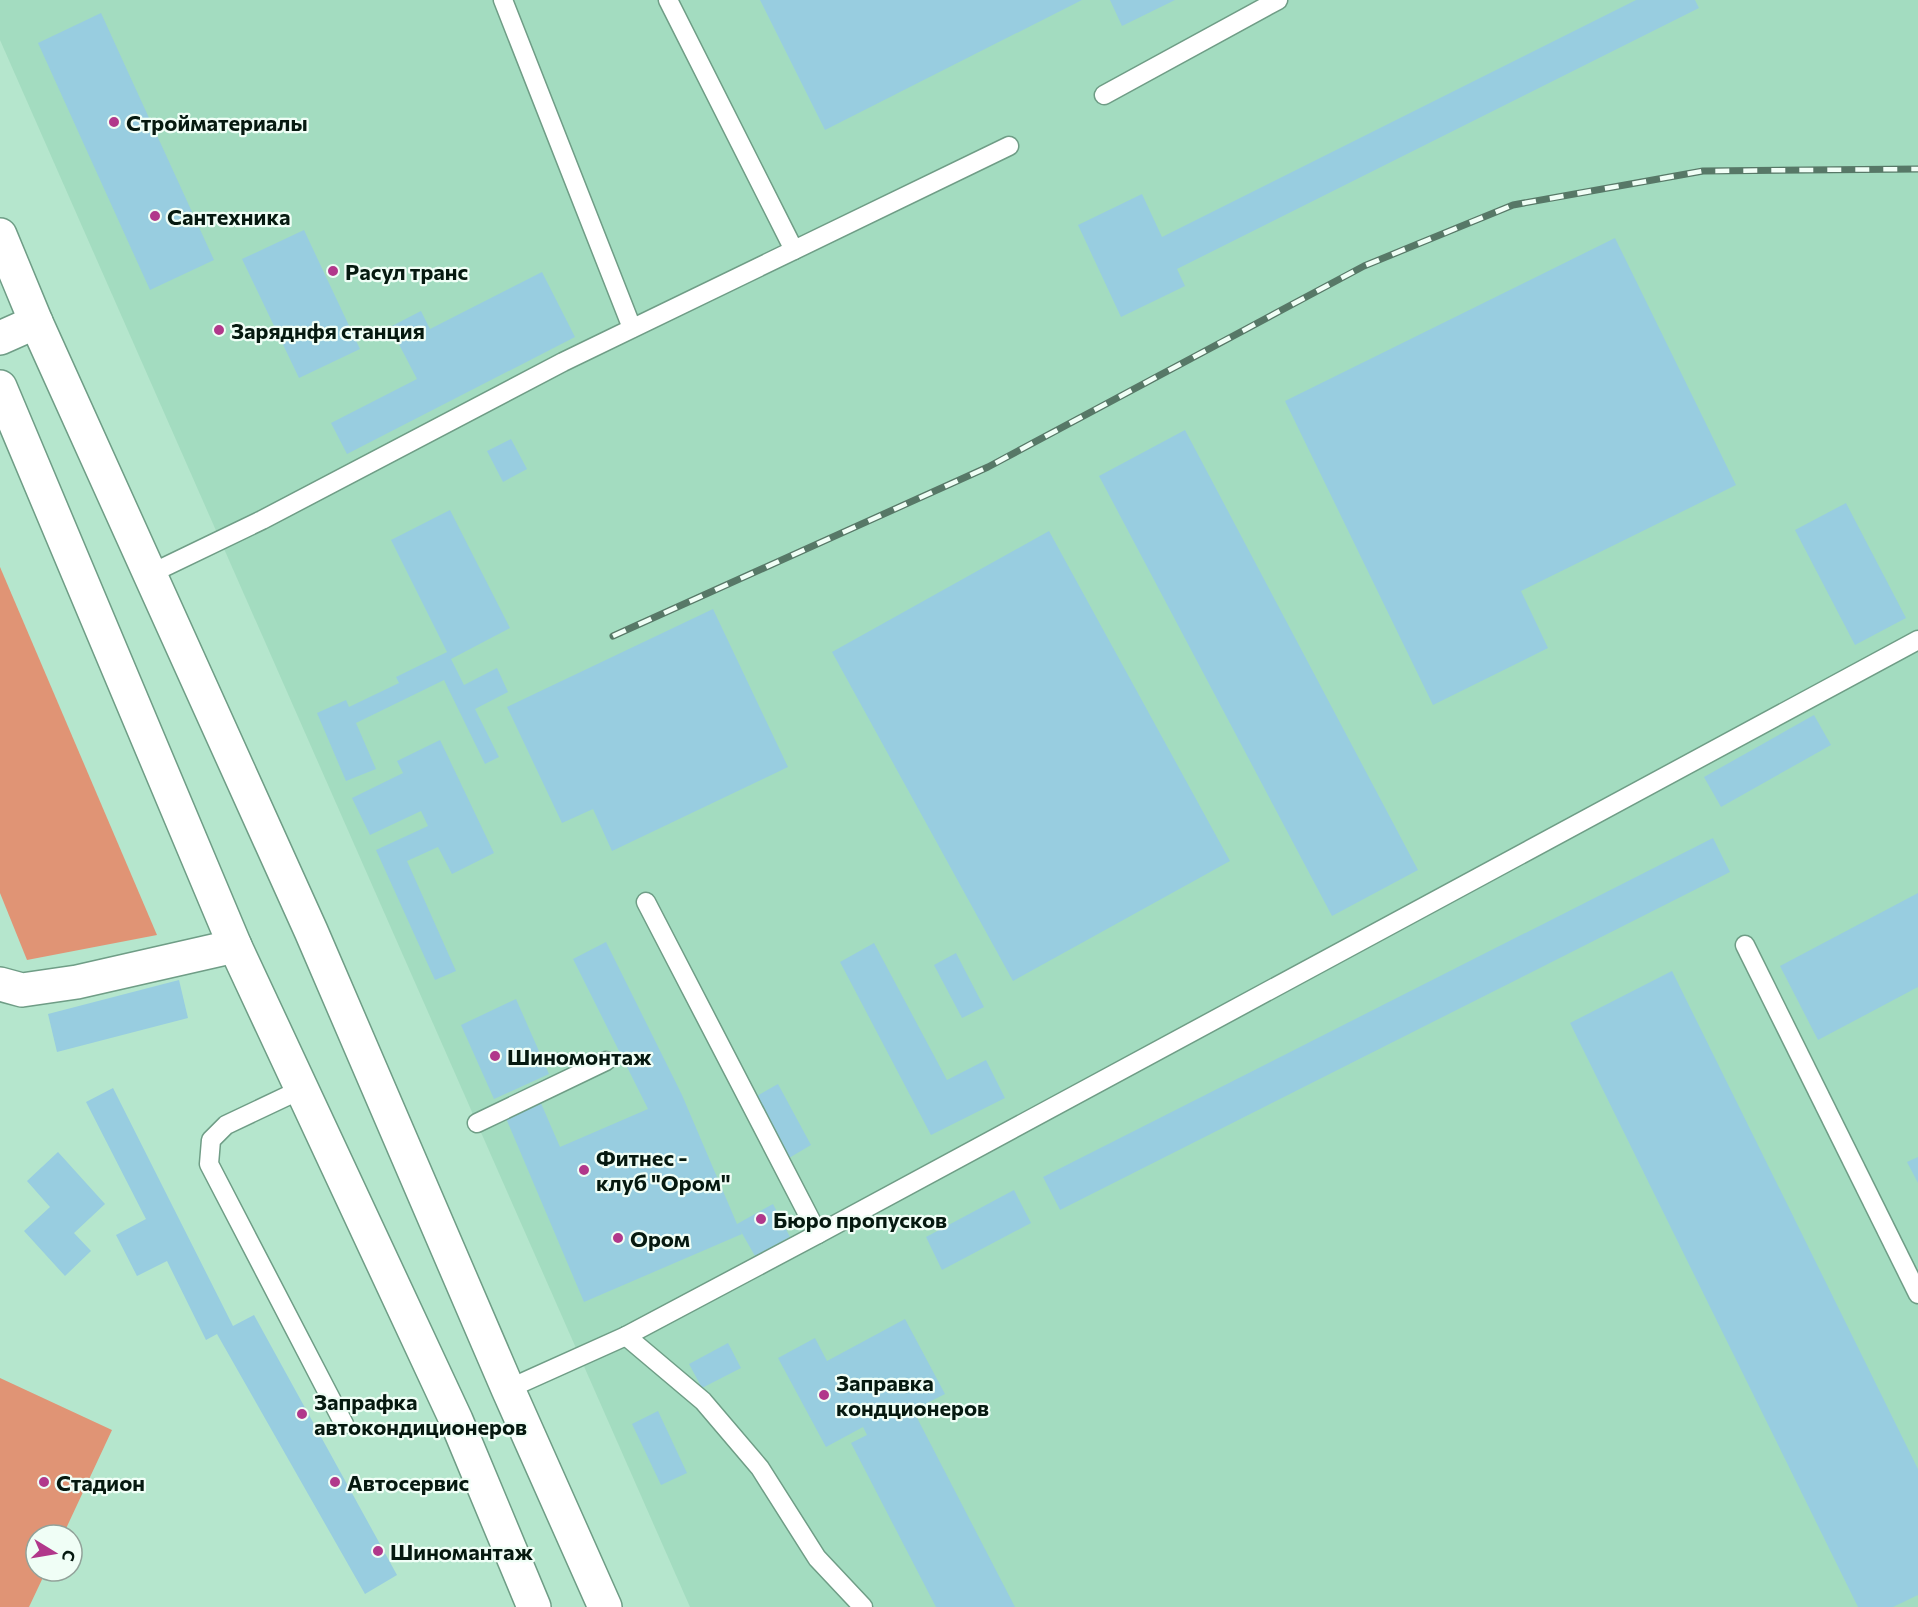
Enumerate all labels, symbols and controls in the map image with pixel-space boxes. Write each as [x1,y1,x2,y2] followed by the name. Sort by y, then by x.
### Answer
[126,109,308,136] place label: Стройматериалы
[107,115,121,129] marker: Стройматериалы
[167,203,290,230] place label: Сантехника
[148,209,162,223] marker: Сантехника
[345,258,468,285] place label: Расул транс
[326,264,340,278] marker: Расул транс
[231,317,425,344] place label: Заряднфя станция
[212,323,226,337] marker: Заряднфя станция
[507,1043,652,1070] place label: Шиномонтаж
[488,1049,502,1063] marker: Шиномонтаж
[596,1144,731,1196] place label: Фитнес - клуб "Ором"
[577,1163,591,1177] marker: Фитнес - клуб "Ором"
[773,1206,947,1233] place label: Бюро пропусков
[754,1212,768,1226] marker: Бюро пропусков
[630,1225,690,1252] place label: Ором
[611,1231,625,1245] marker: Ором
[836,1369,989,1421] place label: Заправка кондционеров
[314,1388,527,1440] place label: Запрафка автокондиционеров
[817,1388,831,1402] marker: Заправка кондционеров
[295,1407,309,1421] marker: Запрафка автокондиционеров
[56,1469,145,1496] place label: Стадион
[347,1469,469,1496] place label: Автосервис
[37,1475,51,1489] marker: Стадион
[328,1475,342,1489] marker: Автосервис
[24,1523,84,1583] north arrow
[390,1538,533,1565] place label: Шиномантаж
[371,1544,385,1558] marker: Шиномантаж
[59,1549,80,1563] text: С

